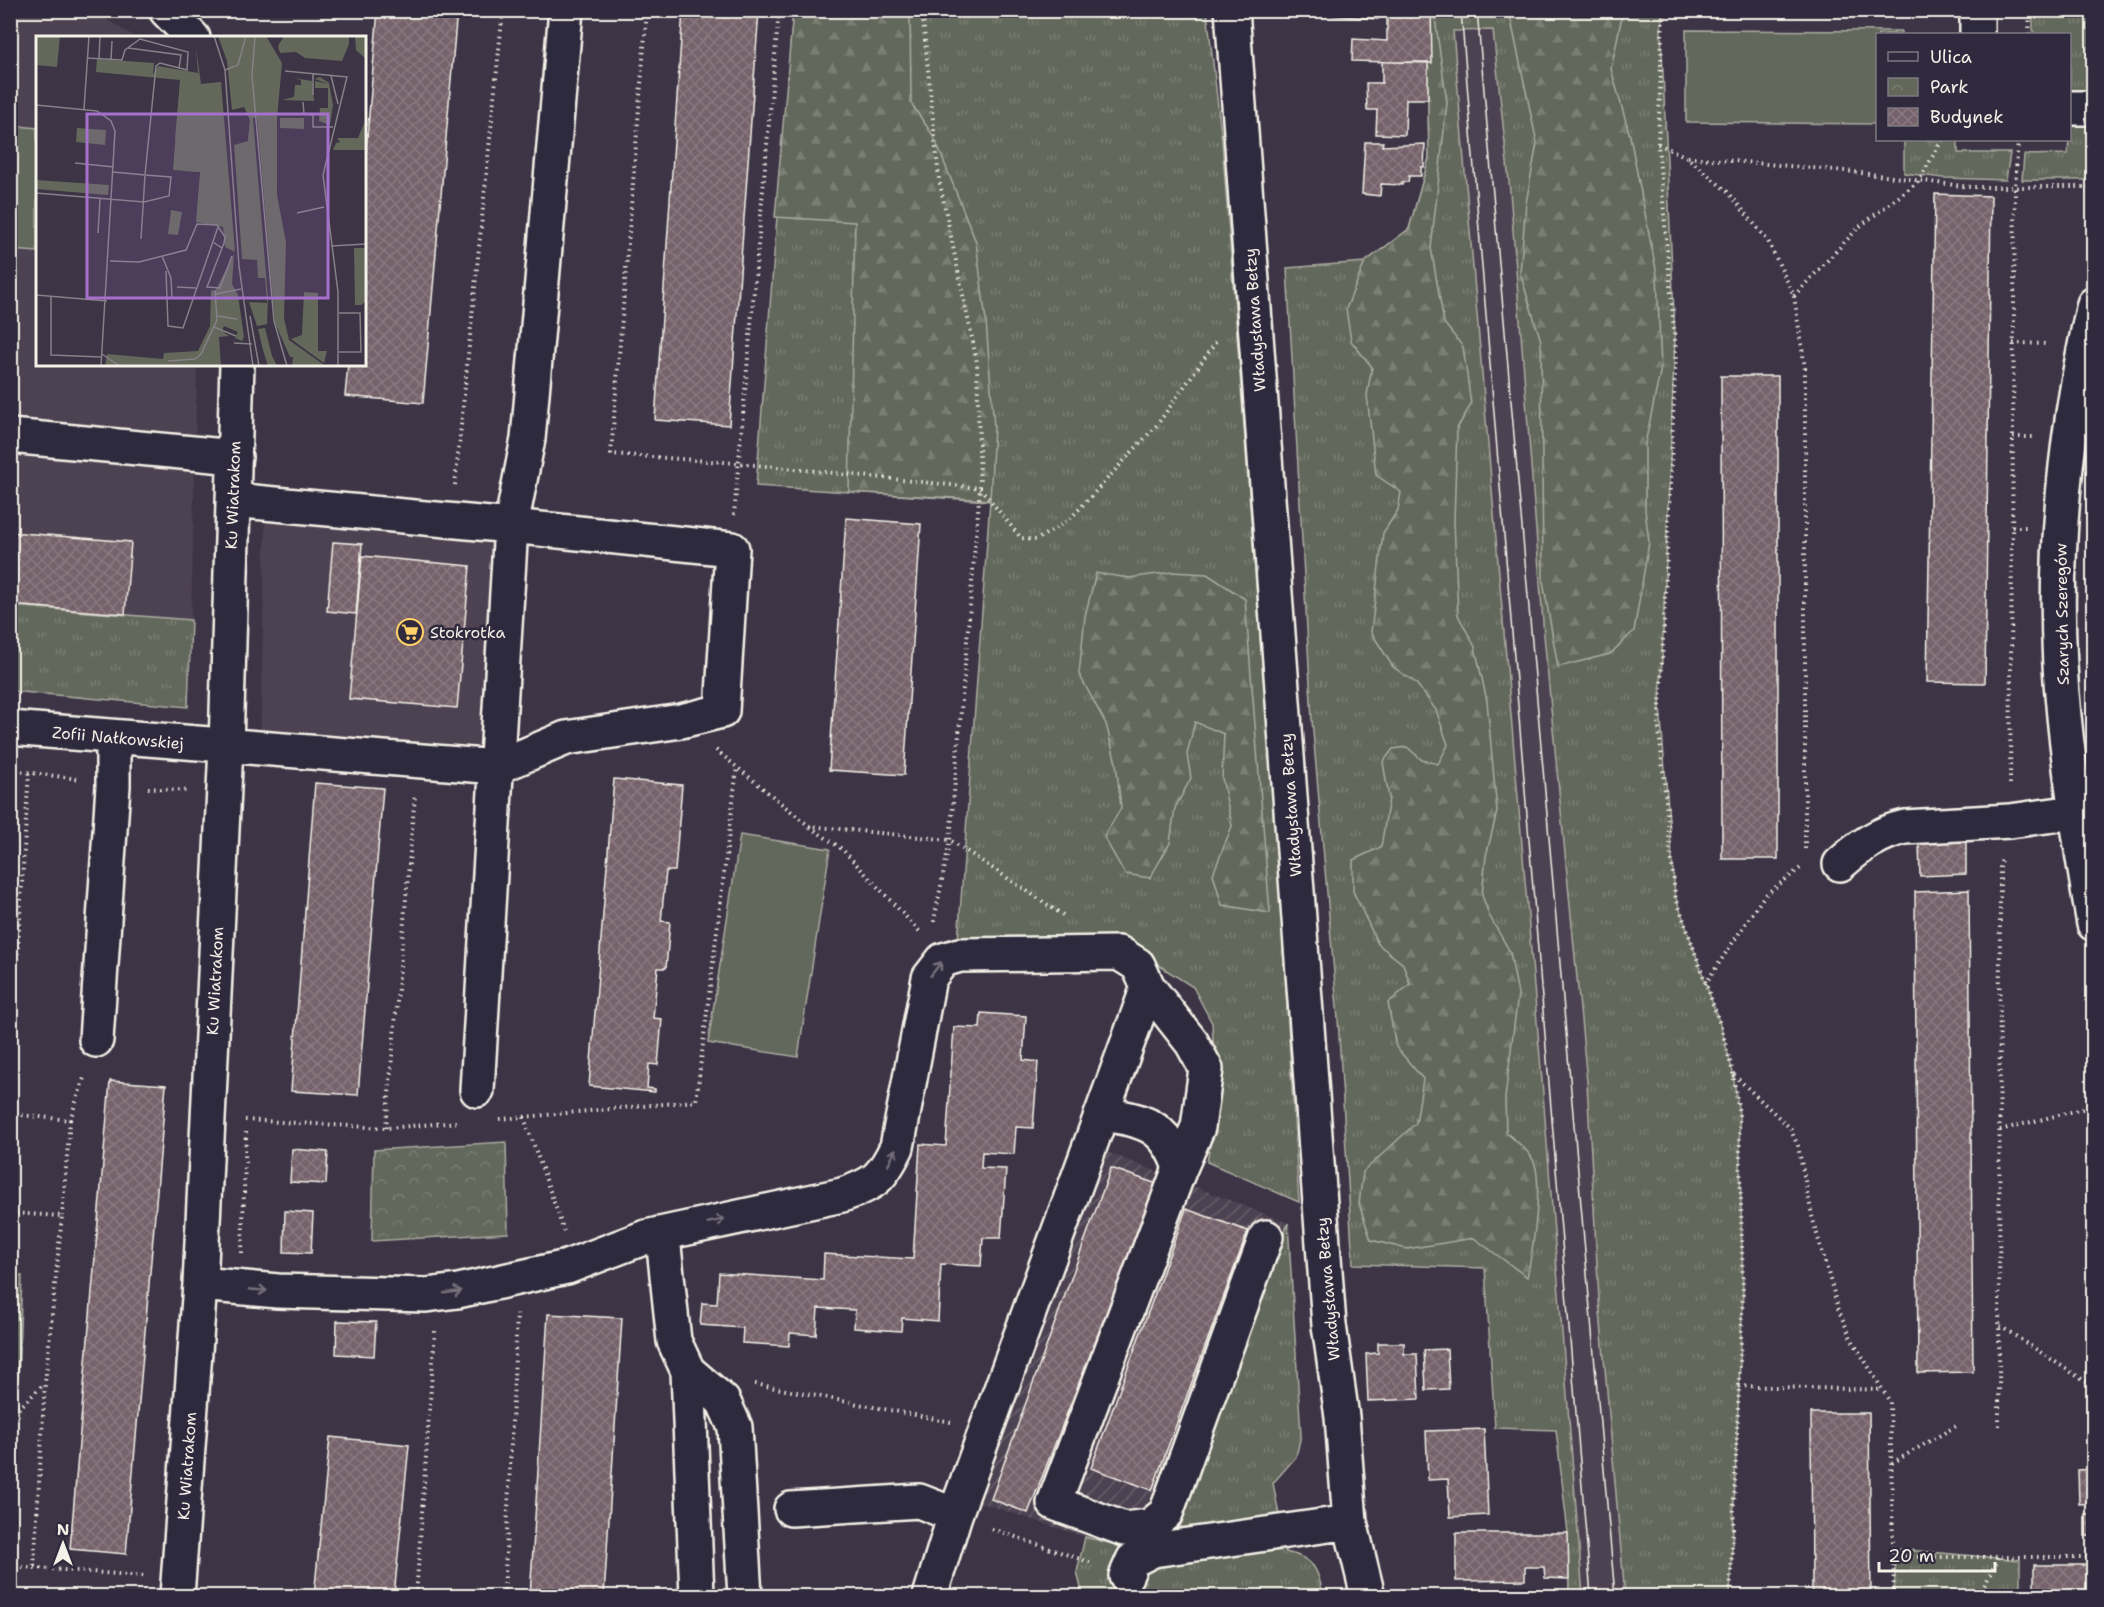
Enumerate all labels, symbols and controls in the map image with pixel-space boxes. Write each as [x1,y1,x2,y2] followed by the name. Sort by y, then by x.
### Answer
[1876,33,2071,141] legend
[36,36,366,366] inset map
[1930,45,1972,69] text: Ulica
[1930,75,1969,99] text: Park
[1930,105,2004,129] text: Budynek
[1240,247,1270,393] street label: Władysława Bełzy
[221,440,245,550] street label: Ku Wiatrakom
[2050,543,2074,685] street label: Szarych Szeregów
[395,617,425,647] supermarket icon: Stokrotka
[430,622,505,643] place label: Stokrotka
[51,722,185,754] street label: Zofii Nałkowskiej
[1276,732,1306,878] street label: Władysława Bełzy
[202,926,228,1036] street label: Ku Wiatrakom
[930,961,943,977] one-way arrow
[887,1148,899,1166] one-way arrow
[706,1215,725,1227] one-way arrow
[1311,1216,1345,1362] street label: Władysława Bełzy
[248,1285,268,1296] one-way arrow
[442,1286,462,1297] one-way arrow
[173,1411,201,1521] street label: Ku Wiatrakom
[33,1514,93,1574] north arrow
[57,1519,69,1540] text: N
[1879,1535,1994,1573] scale bar
[1888,1544,1934,1568] text: 20 m

